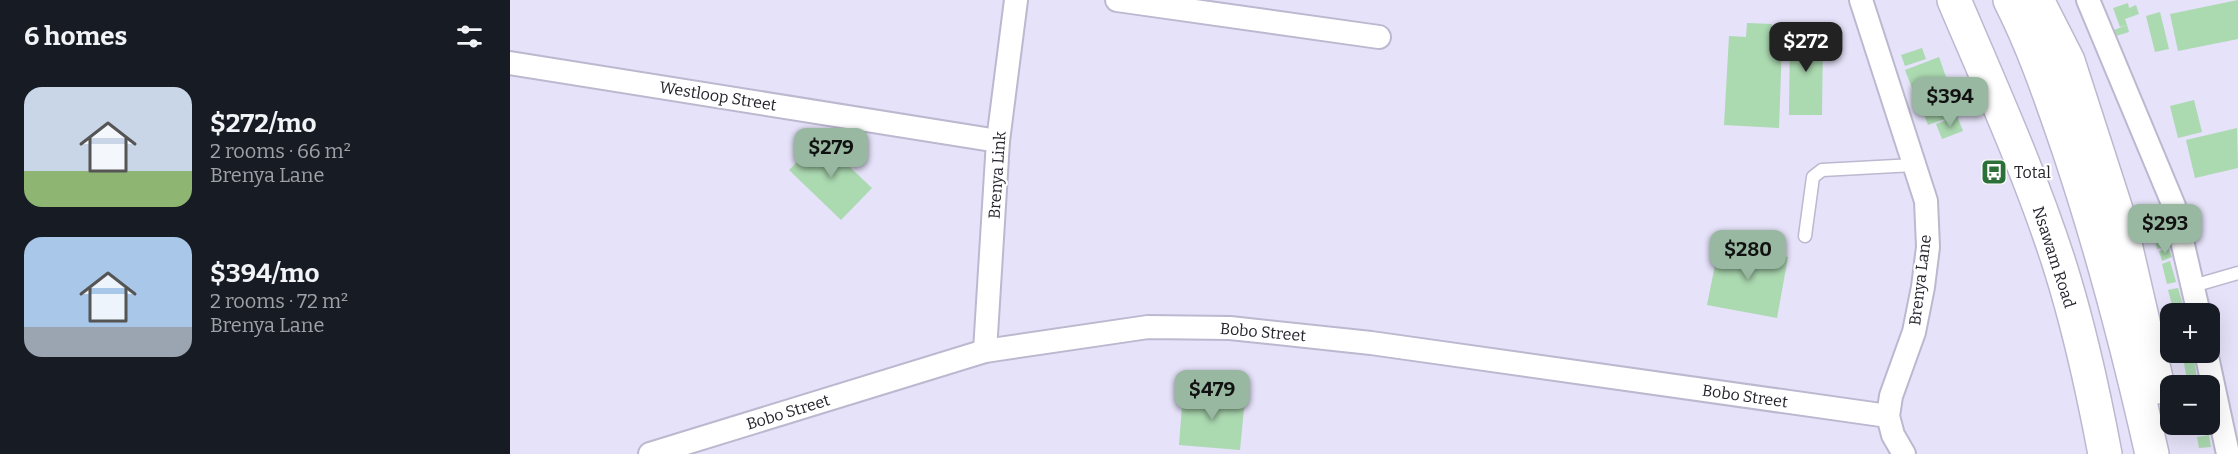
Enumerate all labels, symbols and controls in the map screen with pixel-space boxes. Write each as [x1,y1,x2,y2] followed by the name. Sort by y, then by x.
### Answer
[453,20,486,53] icon: filters
[24,21,127,52] text: 6 homes
[1770,22,1842,73] pin: $272
[1783,29,1829,53] text: $272
[658,77,778,115] street label: Westloop Street
[1914,77,1986,128] pin: $394
[1926,84,1974,108] text: $394
[210,108,317,139] text: $272/mo
[72,111,144,183] icon: home
[795,128,867,179] pin: $279
[984,131,1010,219] street label: Brenya Link
[808,135,854,159] text: $279
[210,139,351,163] text: 2 rooms · 66 m²
[1979,157,2009,187] bus stop icon: Total
[210,163,324,187] text: Brenya Lane
[2014,163,2051,182] place label: Total
[2029,204,2080,311] street label: Nsawam Road
[2129,204,2201,255] pin: $293
[2142,211,2188,235] text: $293
[1712,230,1784,281] pin: $280
[1905,233,1935,327] street label: Brenya Lane
[1724,237,1772,261] text: $280
[210,258,320,289] text: $394/mo
[72,261,144,333] icon: home
[210,289,348,313] text: 2 rooms · 72 m²
[2160,303,2220,435] map controls
[2160,303,2220,363] button: +
[210,313,324,337] text: Brenya Lane
[1219,319,1307,345] street label: Bobo Street
[1176,370,1248,421] pin: $479
[2160,375,2220,435] button: −
[1189,377,1235,401] text: $479
[1701,381,1789,411] street label: Bobo Street
[744,390,832,434] street label: Bobo Street

